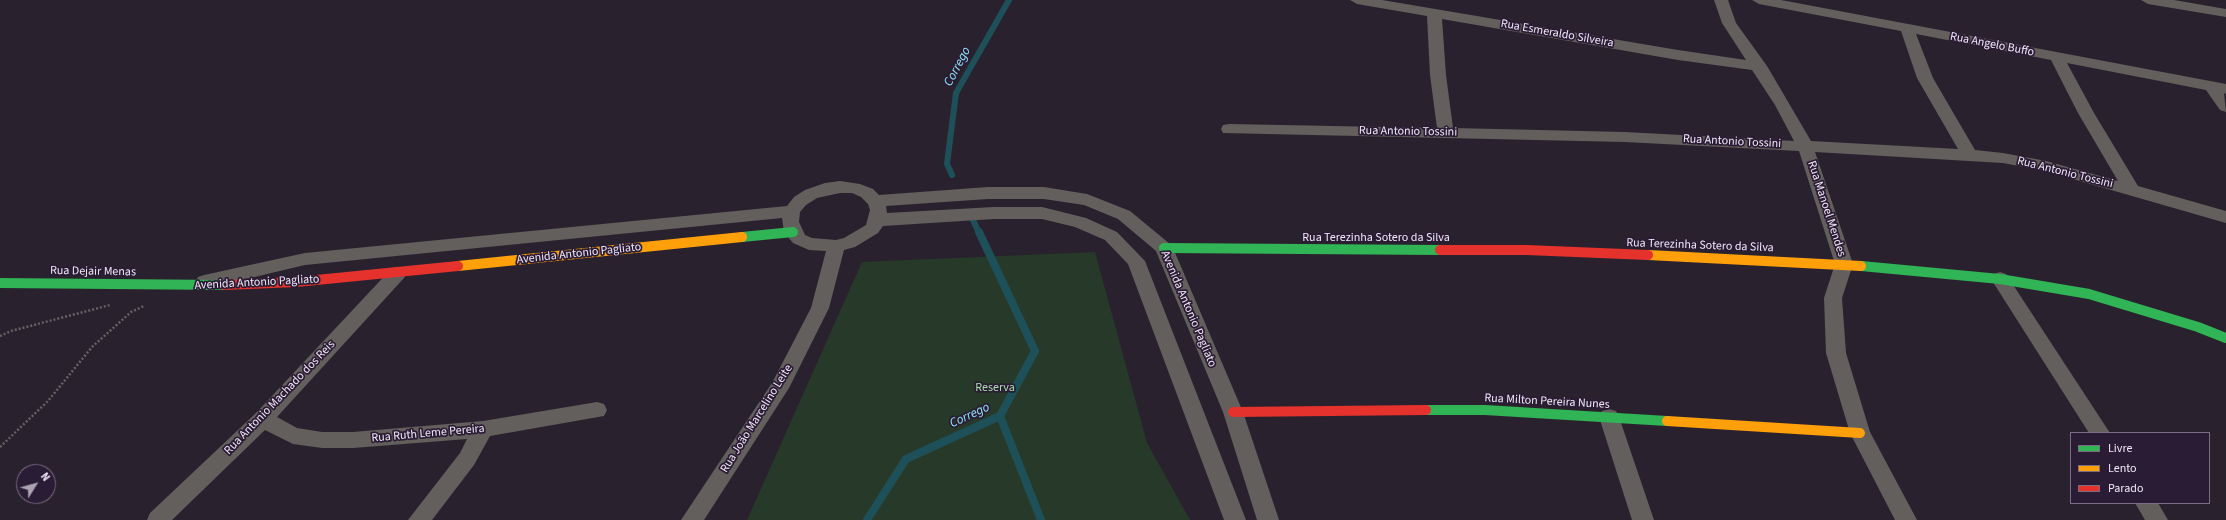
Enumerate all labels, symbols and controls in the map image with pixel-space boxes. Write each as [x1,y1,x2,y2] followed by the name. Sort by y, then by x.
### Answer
[1499,17,1615,51] street label: Rua Esmeraldo Silveira
[1949,30,2035,60] street label: Rua Angelo Buffo
[941,45,975,89] water label: Corrego
[1359,124,1457,140] street label: Rua Antonio Tossini
[1683,132,1781,152] street label: Rua Antonio Tossini
[2016,154,2114,192] street label: Rua Antonio Tossini
[1804,159,1848,259] street label: Rua Manoel Mendes
[1302,231,1450,245] street label: Rua Terezinha Sotero da Silva
[1626,236,1774,256] street label: Rua Terezinha Sotero da Silva
[516,240,642,268] street label: Avenida Antonio Pagliato
[1157,249,1219,369] street label: Avenida Antonio Pagliato
[50,264,136,280] street label: Rua Dejair Menas
[194,273,320,293] street label: Avenida Antonio Pagliato
[222,338,338,458] street label: Rua Antonio Machado dos Reis
[718,362,796,476] street label: Rua João Marcelino Leite
[975,381,1015,395] park label: Reserva
[1484,392,1610,412] street label: Rua Milton Pereira Nunes
[947,400,993,432] water label: Corrego
[371,422,485,446] street label: Rua Ruth Leme Pereira
[2070,432,2210,504] legend
[2108,440,2132,457] text: Livre
[2108,460,2137,477] text: Lento
[16,464,56,504] north arrow
[37,470,53,485] text: N
[2108,480,2143,497] text: Parado

